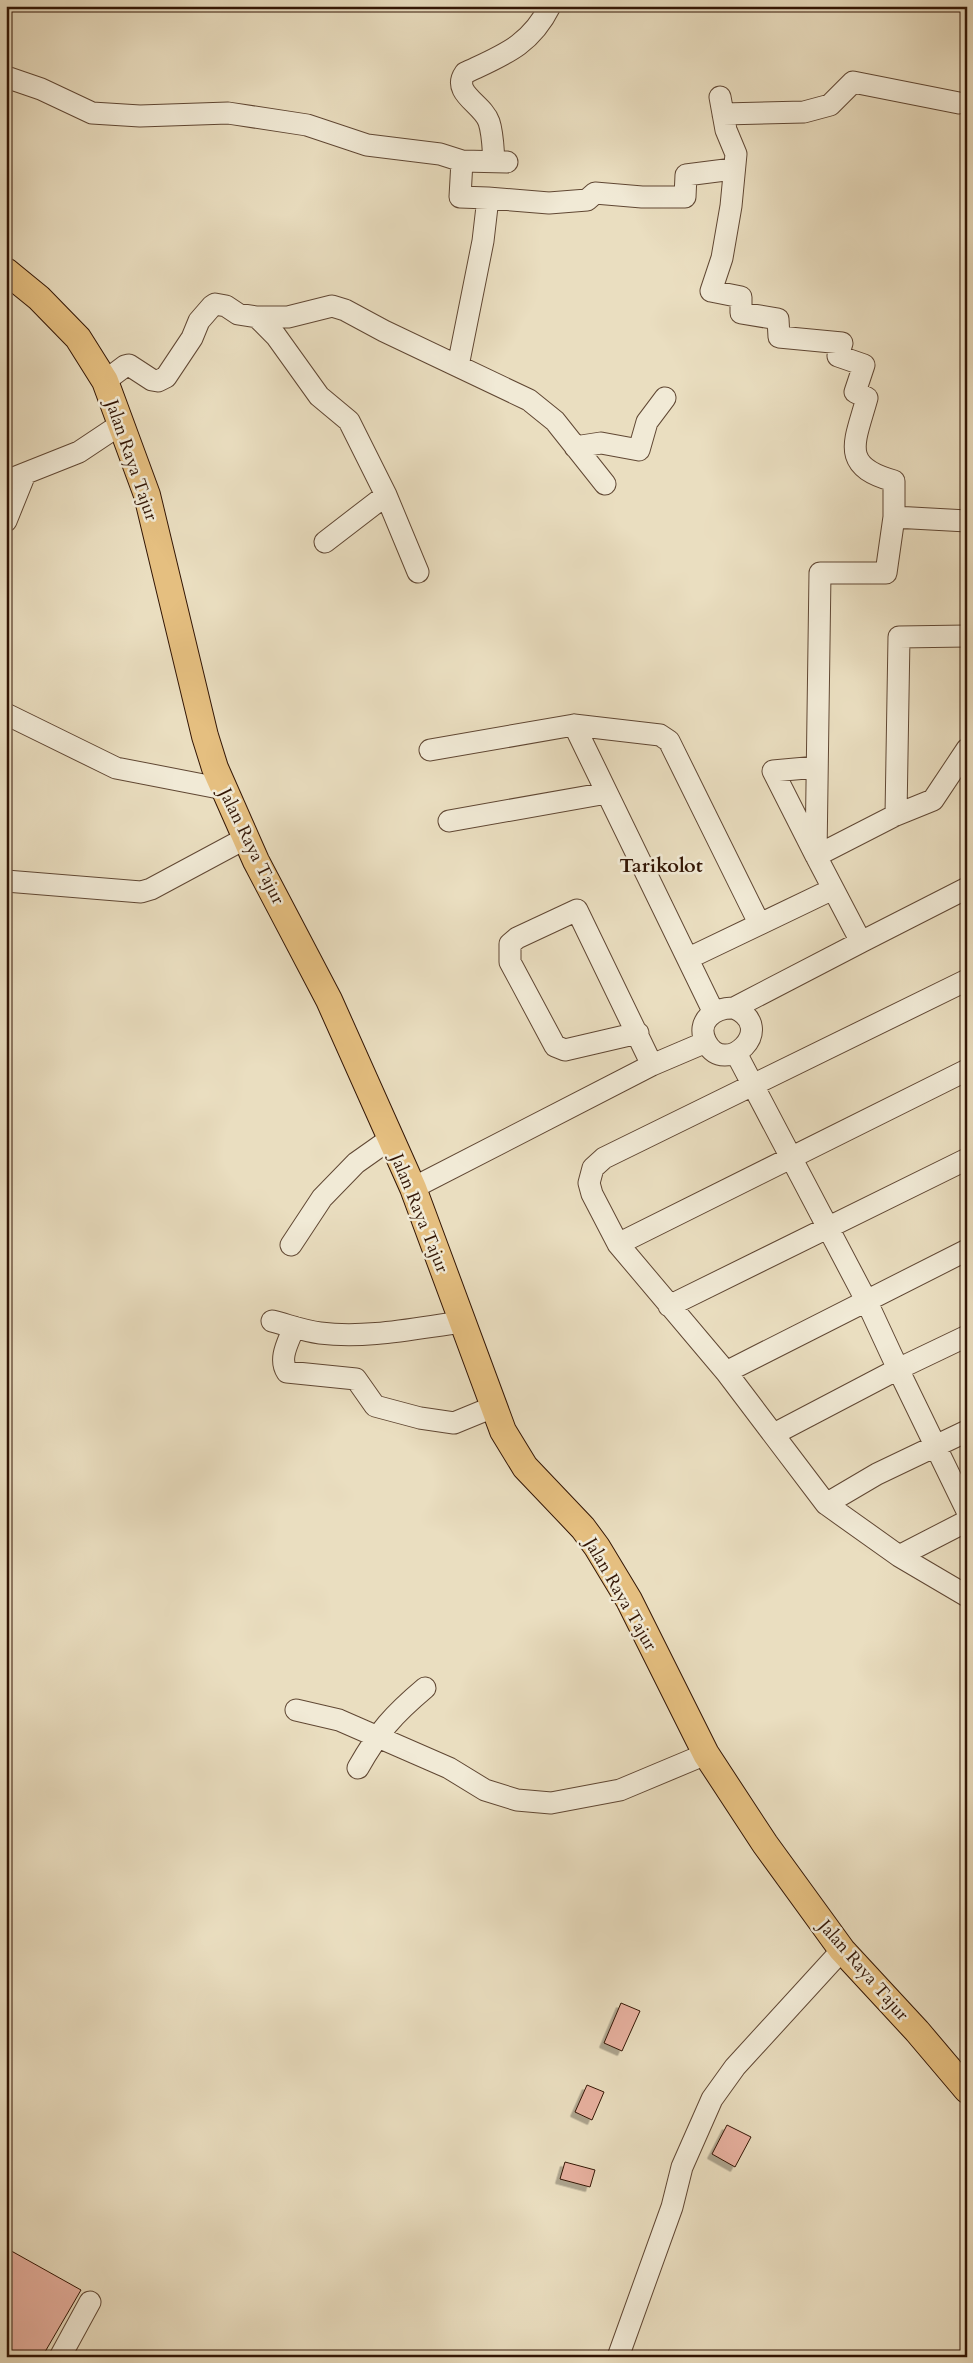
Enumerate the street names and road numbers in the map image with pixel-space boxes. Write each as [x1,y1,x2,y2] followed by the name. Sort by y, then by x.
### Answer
[98,394,164,524] street label: Jalan Raya Tajur
[211,781,291,909] street label: Jalan Raya Tajur
[383,1147,455,1277] street label: Jalan Raya Tajur
[577,1531,663,1655] street label: Jalan Raya Tajur
[811,1912,915,2026] street label: Jalan Raya Tajur

